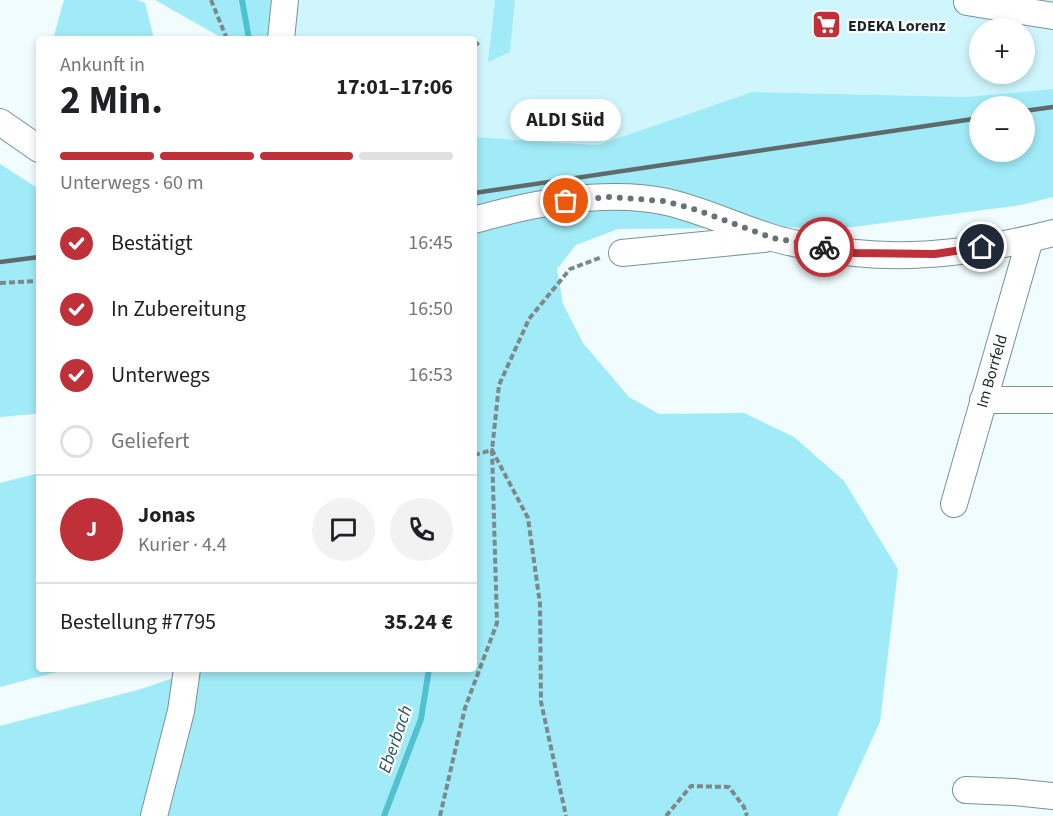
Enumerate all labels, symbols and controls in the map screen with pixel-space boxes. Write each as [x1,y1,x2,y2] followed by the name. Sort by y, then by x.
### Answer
[811,9,843,41] supermarket icon: EDEKA Lorenz
[848,15,946,37] place label: EDEKA Lorenz
[969,18,1035,162] map controls
[969,18,1035,84] button: +
[60,51,145,79] text: Ankunft in
[336,71,453,103] text: 17:01–17:06
[60,73,163,129] text: 2 Min.
[969,96,1035,162] button: −
[510,99,622,141] callout: ALDI Süd
[526,106,605,134] text: ALDI Süd
[60,169,204,197] text: Unterwegs · 60 m
[540,175,591,226] pin
[549,184,582,217] icon: bag
[794,217,854,277] courier
[956,221,1007,272] pin
[60,227,93,260] icon: check
[111,227,193,259] text: Bestätigt
[408,229,453,257] text: 16:45
[965,230,998,263] icon: home
[808,231,841,264] icon: bike
[60,293,93,326] icon: check
[111,293,246,325] text: In Zubereitung
[408,295,453,323] text: 16:50
[971,332,1013,410] street label: Im Borrfeld
[60,359,93,392] icon: check
[111,359,210,391] text: Unterwegs
[408,361,453,389] text: 16:53
[111,425,190,457] text: Geliefert
[312,498,375,561] button: chat
[390,498,453,561] button: phone
[138,499,195,531] text: Jonas
[86,513,97,545] text: J
[138,531,227,559] text: Kurier · 4.4
[60,606,216,638] text: Bestellung #7795
[384,606,453,638] text: 35.24 €
[372,702,419,776] water label: Eberbach

